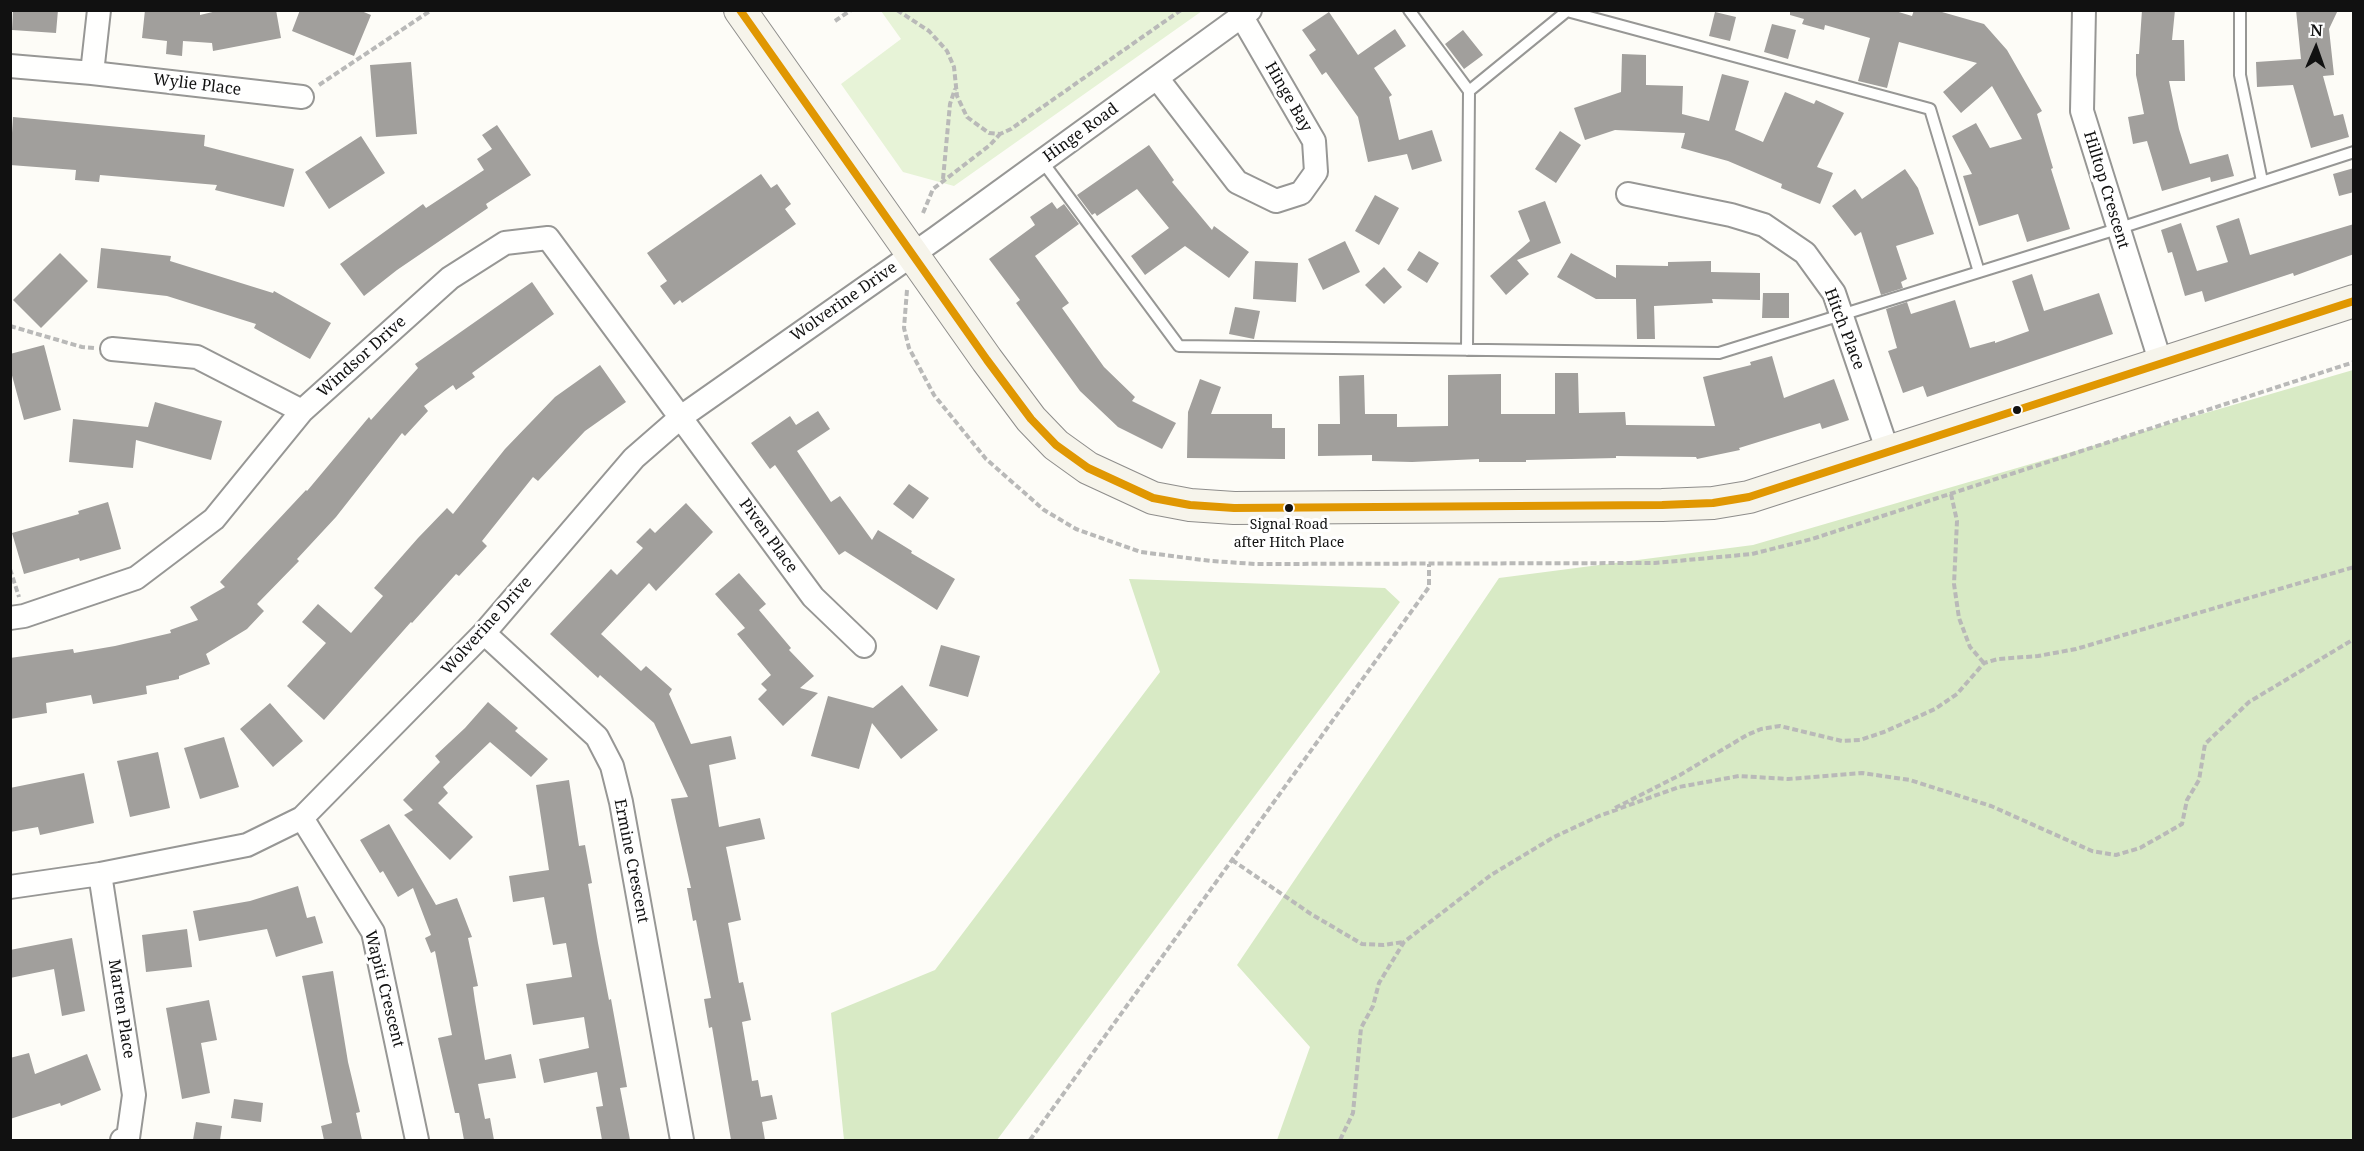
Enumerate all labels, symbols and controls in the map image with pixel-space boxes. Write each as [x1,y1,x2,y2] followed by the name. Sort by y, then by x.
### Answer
[2286,18,2346,78] north arrow
[2310,19,2323,41] text: N
[1260,59,1316,135] street label: Hinge Bay
[152,70,242,100] street label: Wylie Place
[1040,99,1122,167] street label: Hinge Road
[2079,129,2133,251] street label: Hilltop Crescent
[787,258,901,346] street label: Wolverine Drive
[1820,286,1868,372] street label: Hitch Place
[314,312,410,402] street label: Windsor Drive
[2011,404,2023,416] unlabelled marker
[735,495,801,577] street label: Piven Place
[1283,502,1295,514] marker: Signal Road after Hitch Place
[1234,517,1344,550] place label: Signal Road after Hitch Place
[438,573,536,679] street label: Wolverine Drive
[610,797,652,925] street label: Ermine Crescent
[360,928,408,1050] street label: Wapiti Crescent
[104,958,138,1060] street label: Marten Place

